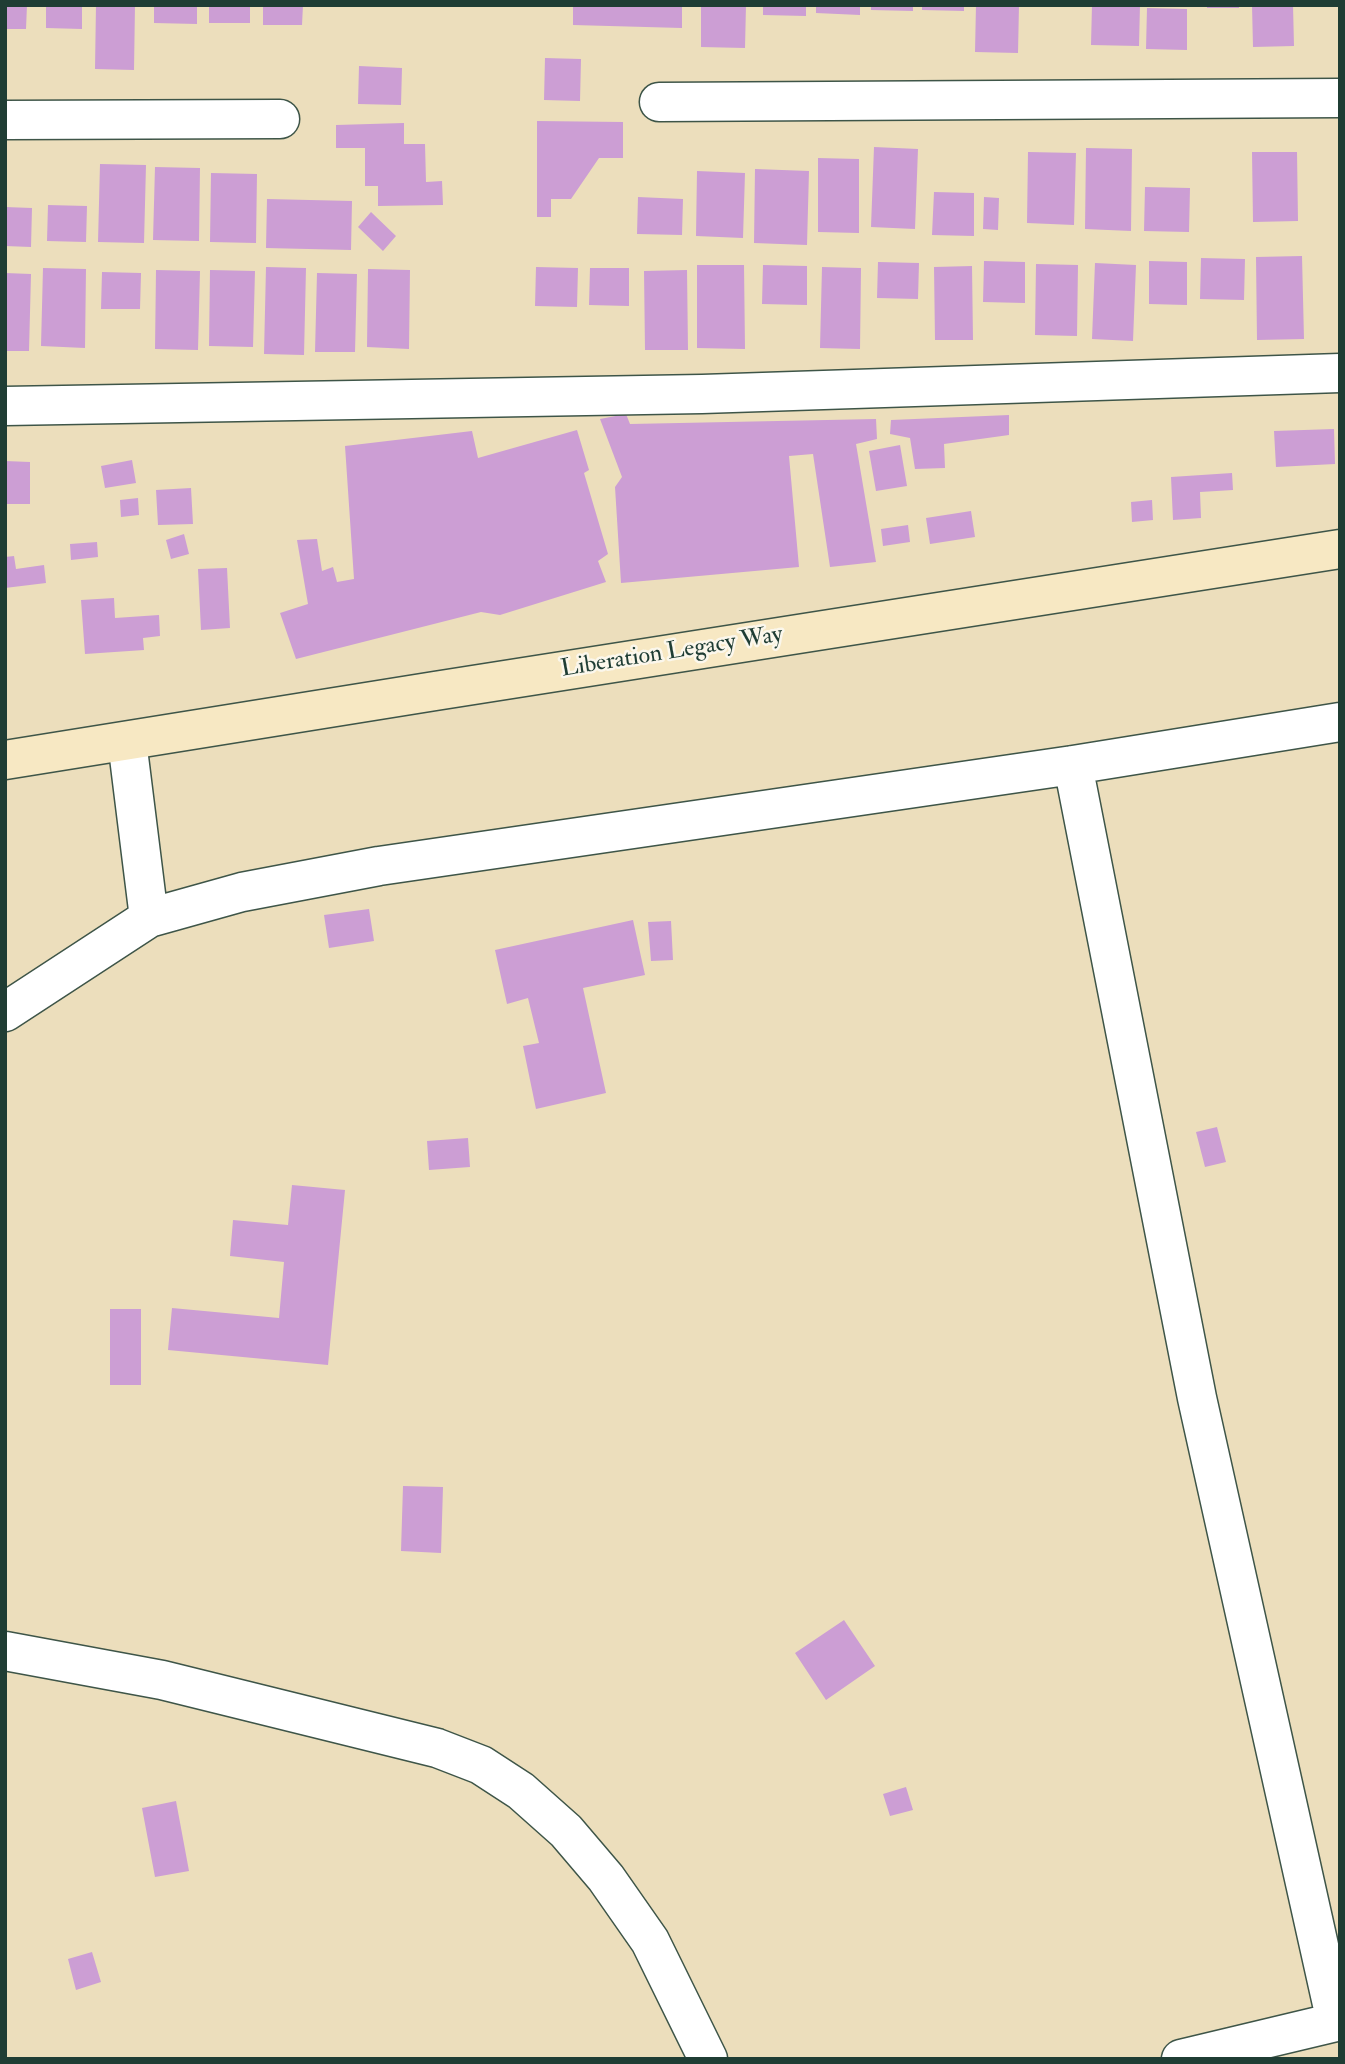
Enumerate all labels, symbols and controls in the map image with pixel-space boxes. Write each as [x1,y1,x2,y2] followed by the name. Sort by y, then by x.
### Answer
[559,621,785,685] street label: Liberation Legacy Way

